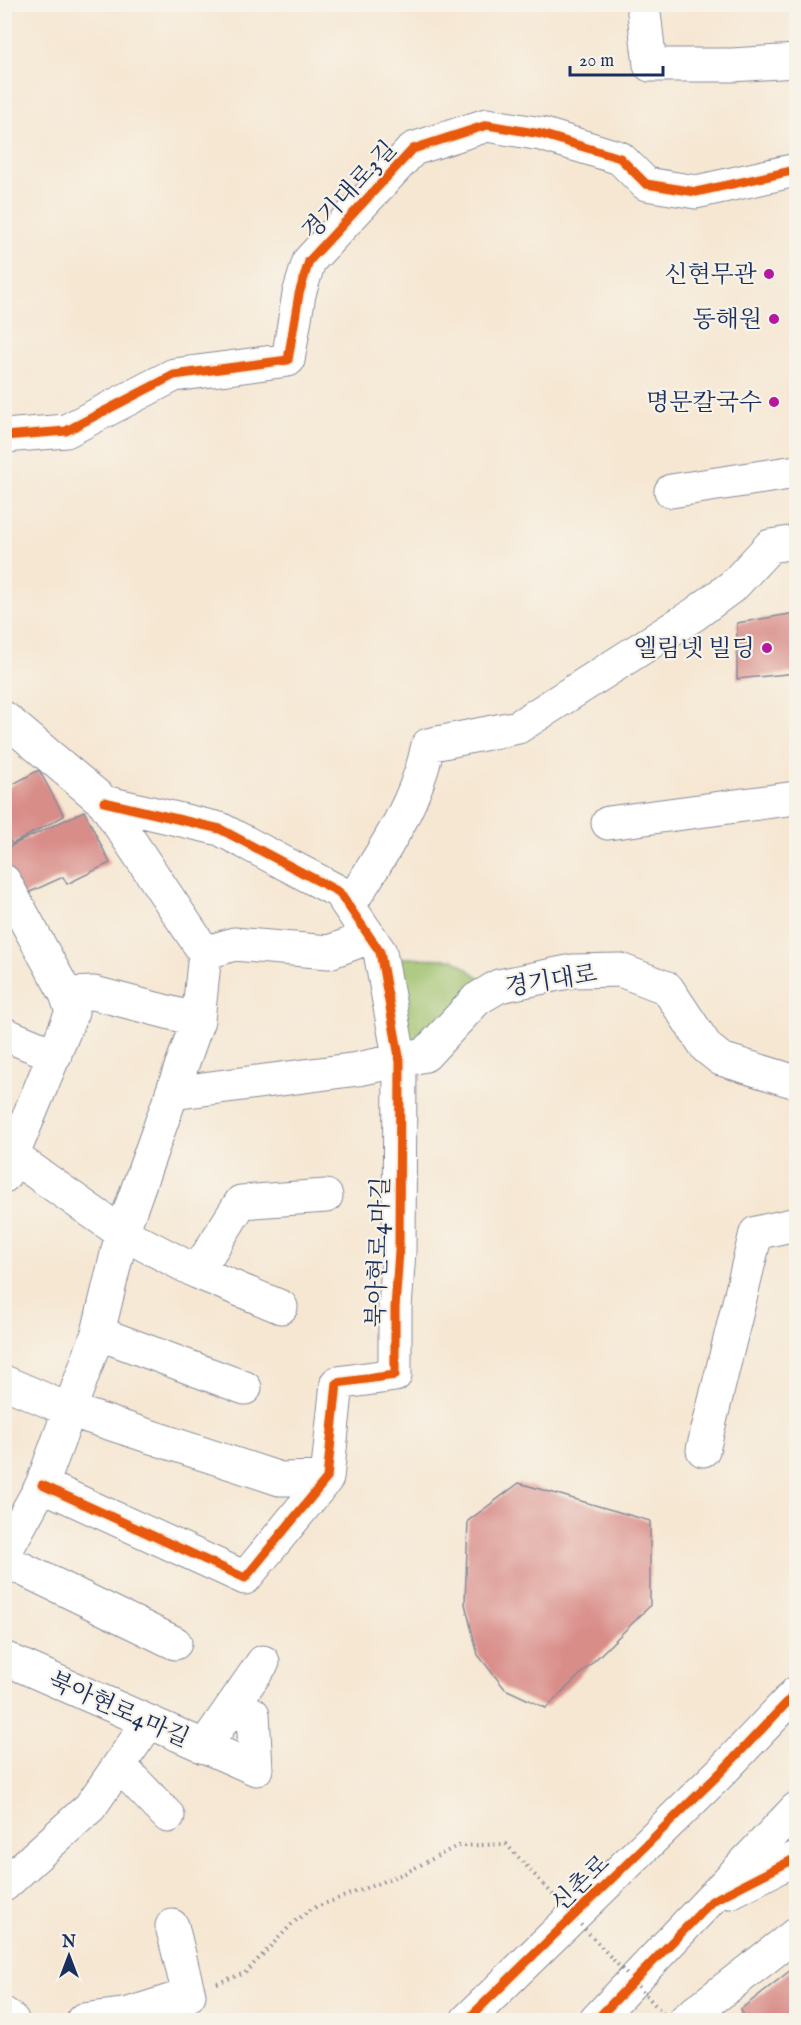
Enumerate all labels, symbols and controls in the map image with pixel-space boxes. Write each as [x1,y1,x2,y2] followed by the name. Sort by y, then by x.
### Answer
[570,39,663,77] scale bar
[579,50,614,73] text: 20 m
[296,135,404,247] street label: 경기대로3길
[664,260,757,291] place label: 신현무관
[762,267,776,281] marker: 신현무관
[692,305,762,336] place label: 동해원
[767,312,781,326] marker: 동해원
[646,388,762,419] place label: 명문칼국수
[767,395,781,409] marker: 명문칼국수
[634,634,755,665] place label: 엘림넷 빌딩
[760,641,774,655] marker: 엘림넷 빌딩
[503,959,599,1004] street label: 경기대로
[361,1176,398,1328] street label: 북아현로4마길
[43,1666,194,1755] street label: 북아현로4마길
[545,1849,617,1919] street label: 신촌로
[39,1926,99,1986] north arrow
[61,1933,76,1953] text: N

